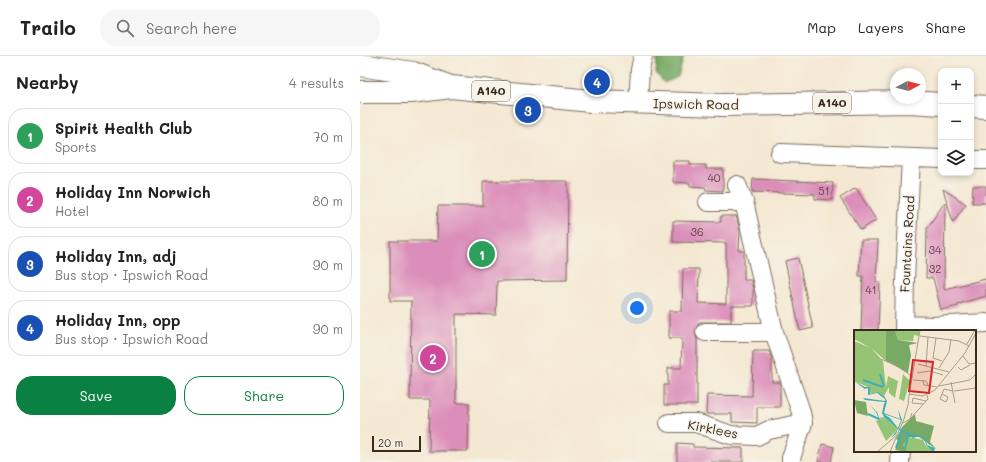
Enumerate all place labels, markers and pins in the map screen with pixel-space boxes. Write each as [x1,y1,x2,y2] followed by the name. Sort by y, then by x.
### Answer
[584,67,610,97] pin: 4
[515,95,541,125] pin: 3
[469,239,495,269] pin: 1
[420,343,446,373] pin: 2

